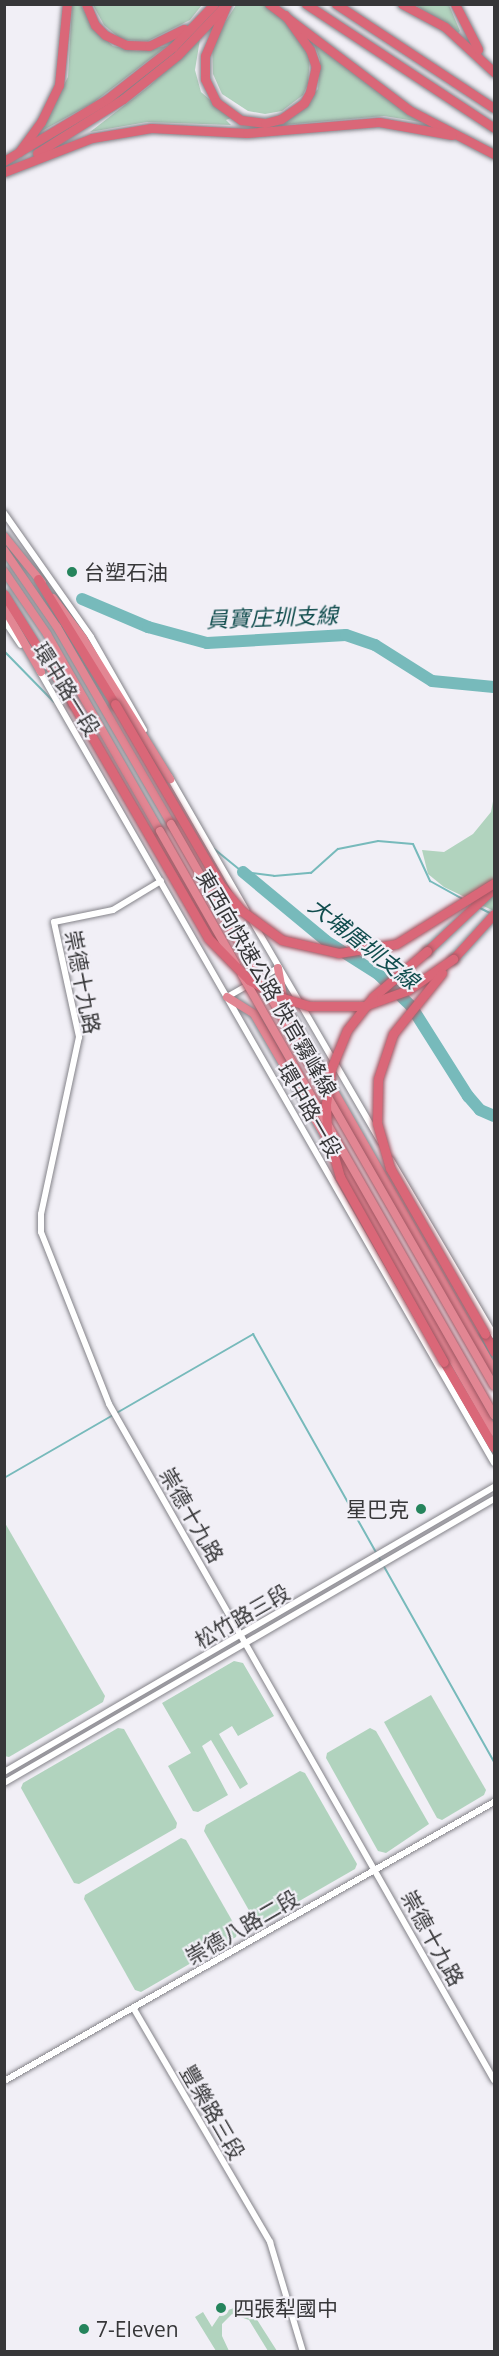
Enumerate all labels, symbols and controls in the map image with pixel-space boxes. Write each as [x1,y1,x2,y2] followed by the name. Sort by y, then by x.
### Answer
[84,559,168,585] place label: 台塑石油
[65,565,79,579] marker: 台塑石油
[206,602,338,632] water label: 員寶庄圳支線
[28,638,106,740] street label: 環中路一段
[192,865,342,1101] street label: 東西向快速公路 快官霧峰線
[304,892,424,994] water label: 大埔厝圳支線
[61,928,105,1036] street label: 崇德十九路
[273,1058,347,1162] street label: 環中路一段
[155,1463,229,1567] street label: 崇德十九路
[346,1496,409,1522] place label: 星巴克
[414,1502,428,1516] marker: 星巴克
[190,1579,294,1653] street label: 松竹路三段
[181,1885,303,1969] street label: 崇德八路二段
[397,1886,469,1990] street label: 崇德十九路
[176,2060,250,2164] street label: 豐樂路三段
[233,2295,338,2321] place label: 四張犁國中
[214,2301,228,2315] marker: 四張犁國中
[96,2316,179,2342] place label: 7-Eleven
[77,2322,91,2336] marker: 7-Eleven

